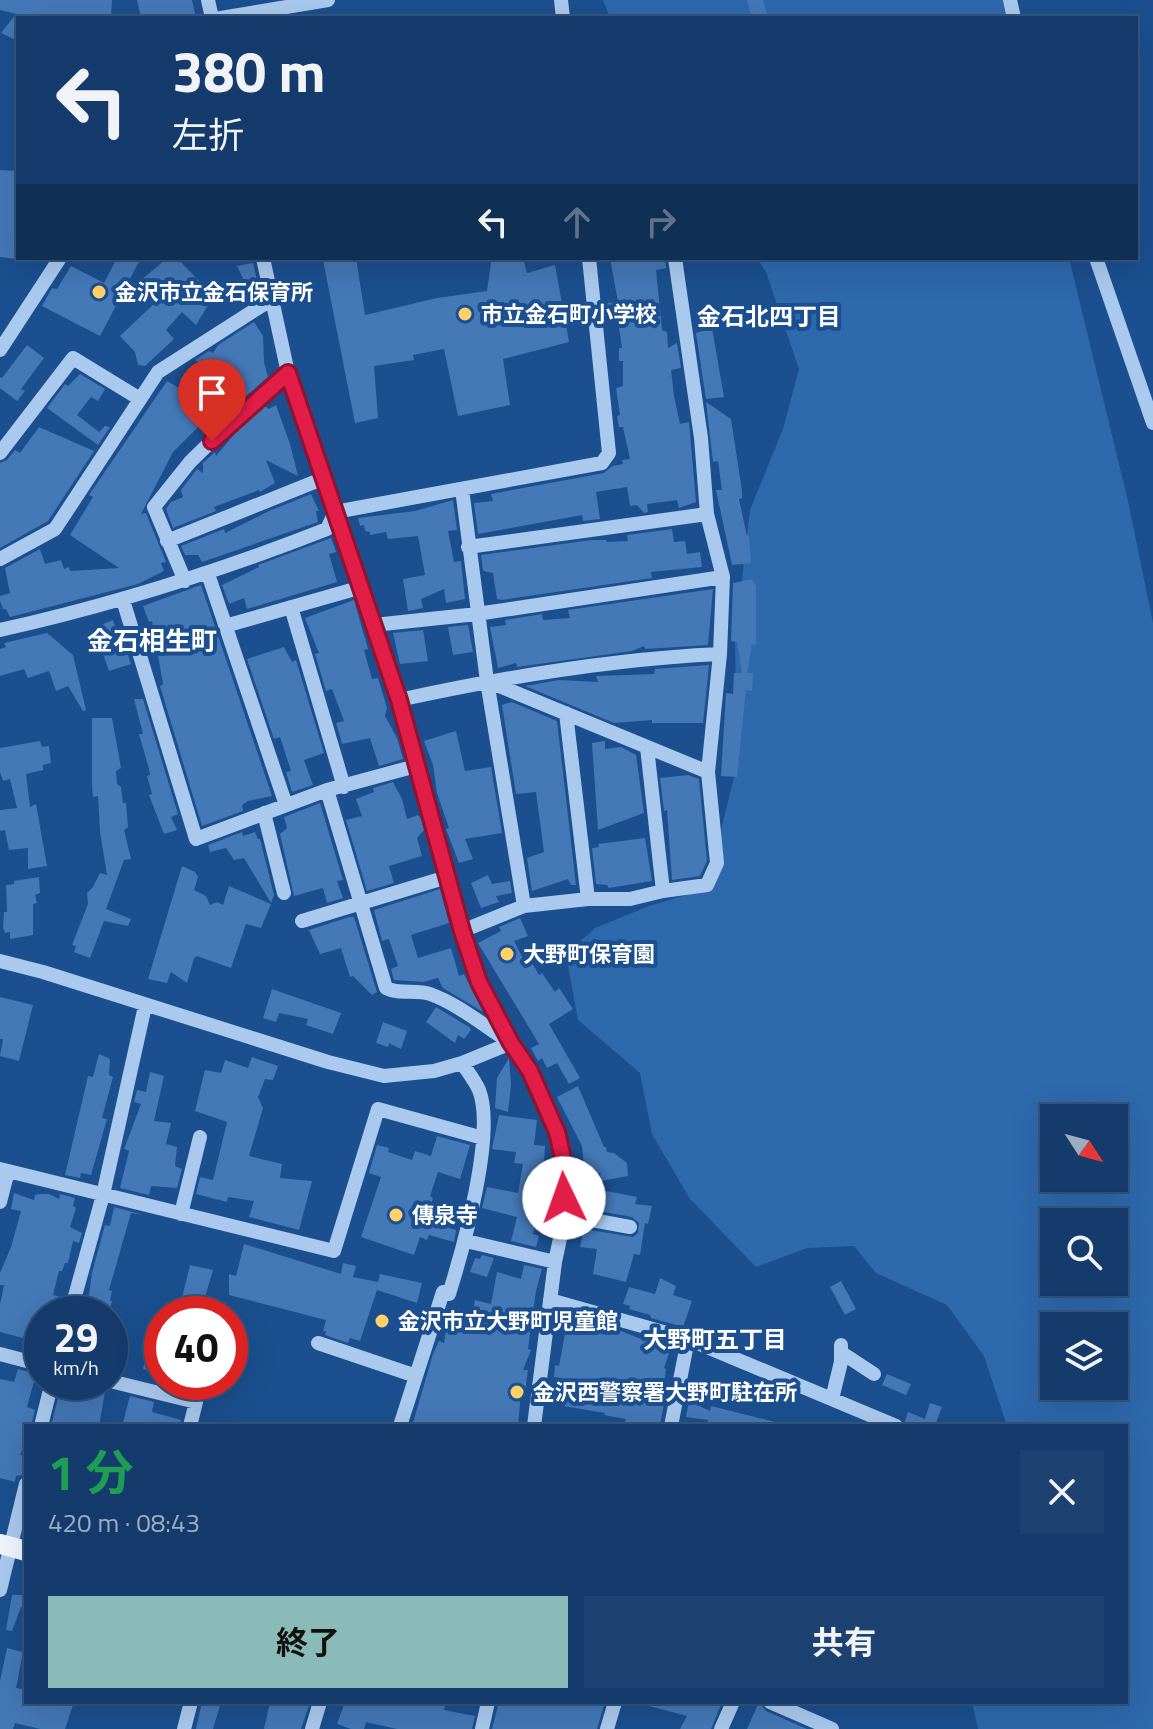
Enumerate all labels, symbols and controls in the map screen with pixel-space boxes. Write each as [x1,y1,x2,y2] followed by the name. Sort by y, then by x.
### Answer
[172,29,325,114] text: 380 m
[40,48,144,152] icon: left
[172,107,244,162] text: 左折
[471,200,515,244] icon: left
[555,200,599,244] icon: ahead
[639,200,683,244] icon: right
[115,275,313,309] place label: 金沢市立金石保育所
[90,283,108,301] marker: 金沢市立金石保育所
[481,297,657,331] place label: 市立金石町小学校
[697,298,841,334] district label: 金石北四丁目
[456,305,474,323] marker: 市立金石町小学校
[178,359,246,441] pin
[190,371,234,415] icon: arrive
[87,621,217,660] district label: 金石相生町
[523,937,655,971] place label: 大野町保育園
[498,945,516,963] marker: 大野町保育園
[1040,1104,1128,1192] north arrow
[1040,1104,1128,1400] map controls
[522,1156,606,1240] position arrow
[412,1198,478,1232] place label: 傳泉寺
[387,1206,405,1224] marker: 傳泉寺
[1040,1208,1128,1296] button: search
[144,1296,248,1400] speed limit sign: 40
[398,1304,618,1338] place label: 金沢市立大野町児童館
[54,1307,98,1368] text: 29
[373,1312,391,1330] marker: 金沢市立大野町児童館
[1040,1312,1128,1400] button: layers
[643,1321,787,1357] district label: 大野町五丁目
[53,1352,99,1383] text: km/h
[533,1375,797,1409] place label: 金沢西警察署大野町駐在所
[508,1383,526,1401] marker: 金沢西警察署大野町駐在所
[48,1436,133,1509] text: 1 分
[1020,1450,1104,1534] button: close
[48,1503,200,1542] text: 420 m · 08:43
[48,1596,568,1688] button: 終了
[584,1596,1104,1688] button: 共有

